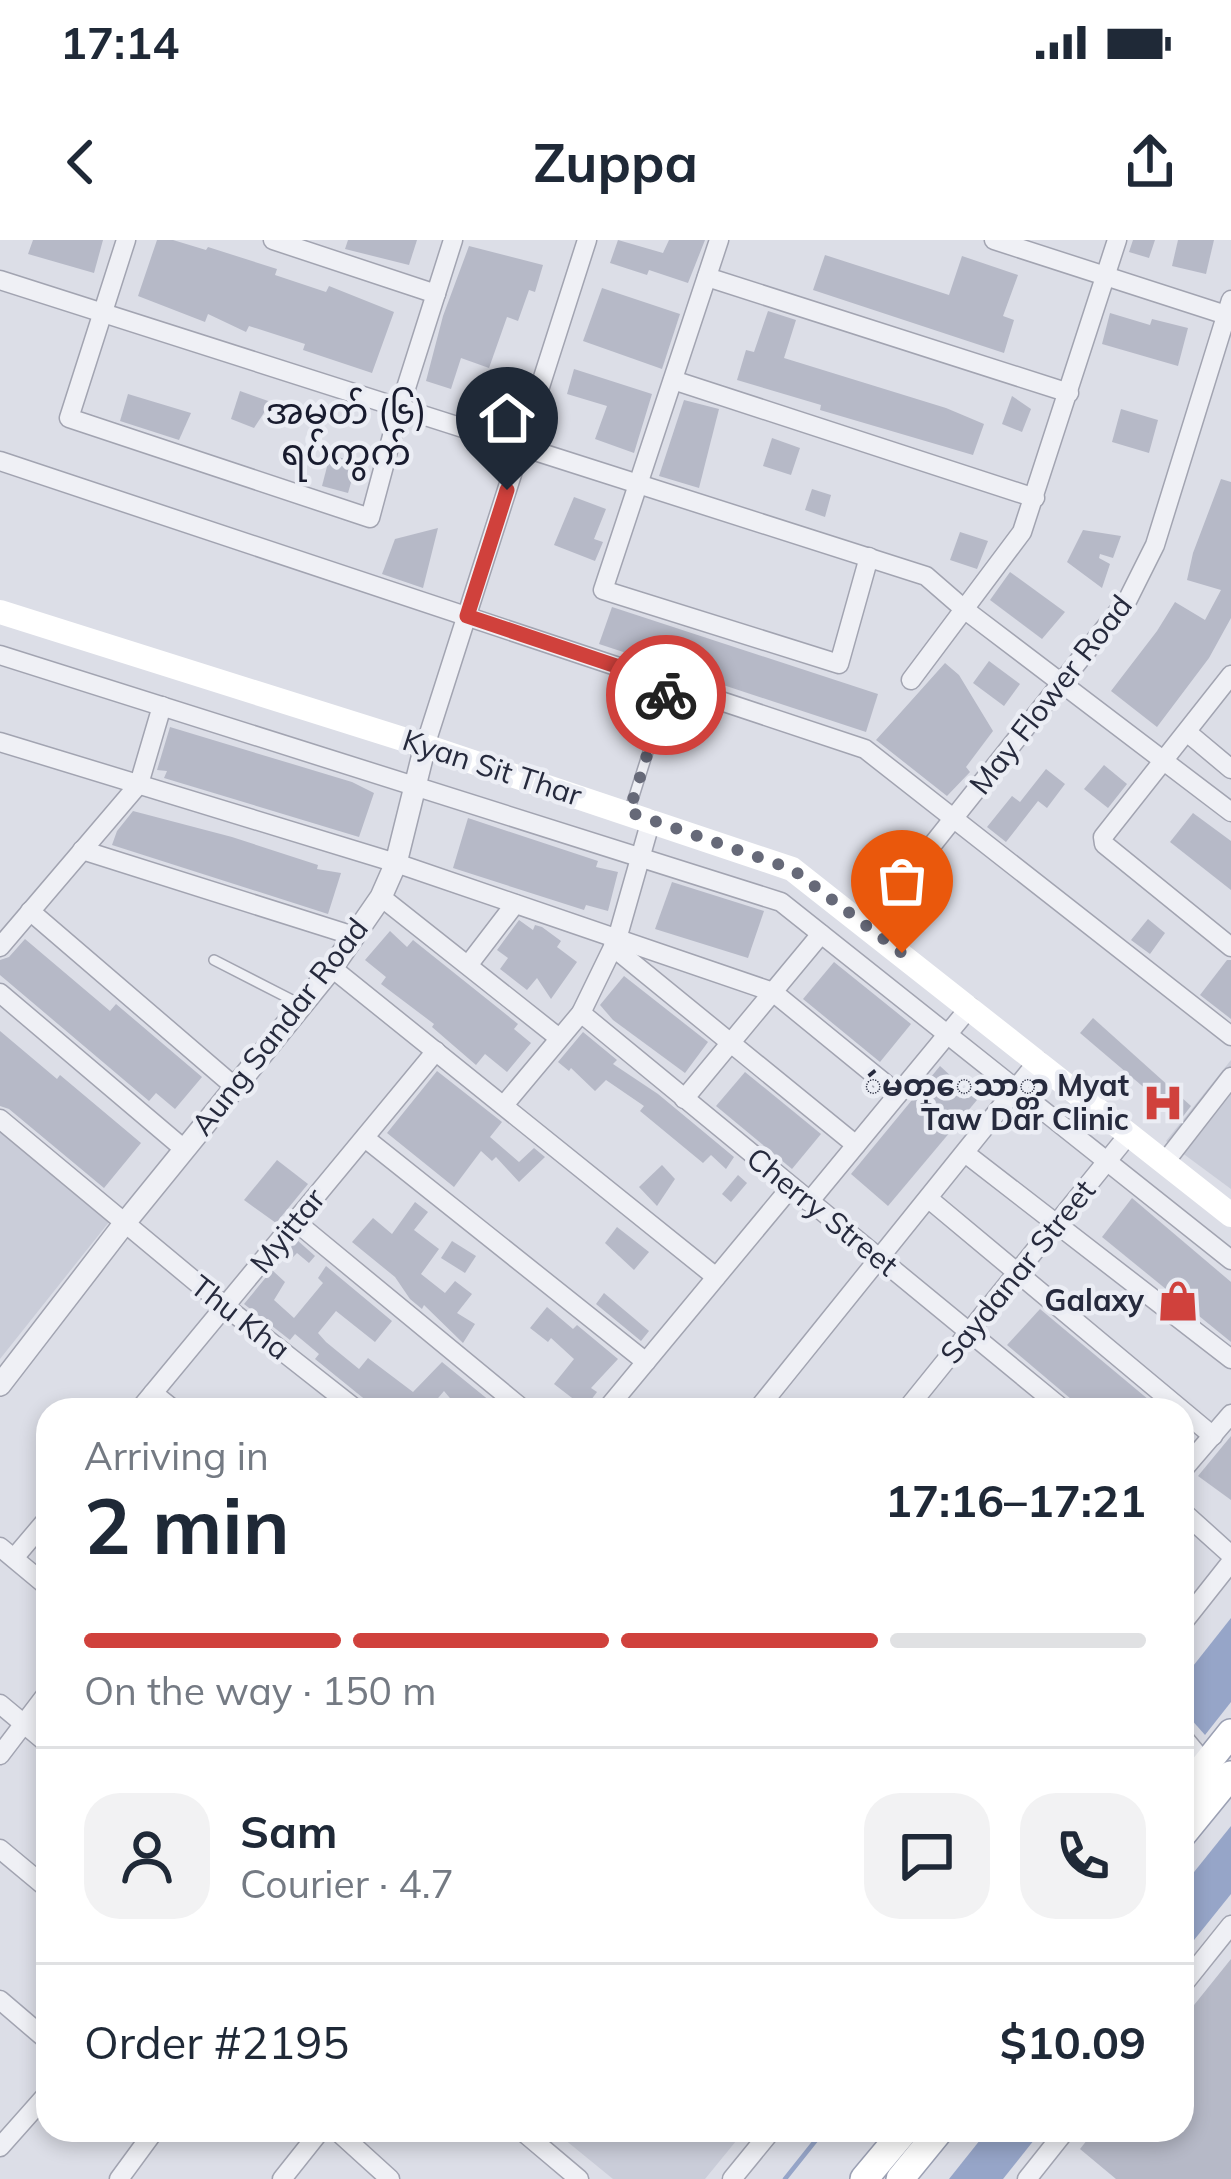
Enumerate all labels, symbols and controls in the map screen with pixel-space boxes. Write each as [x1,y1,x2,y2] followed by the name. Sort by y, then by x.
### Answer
[60,14,179,70] text: 17:14
[533,128,698,196] text: Zuppa
[48,129,114,195] icon: back
[1117,129,1183,195] icon: share
[456,367,558,490] pin
[474,385,540,451] icon: home
[265,387,427,482] district label: အမှတ် (၆) ရပ်ကွက်
[961,587,1140,802] street label: May Flower Road
[606,635,726,755] courier
[633,662,699,728] icon: bike
[398,720,587,814] street label: Kyan Sit Thar
[851,830,953,953] pin
[869,848,935,914] icon: bag
[183,910,376,1143] street label: Aung Sandar Road
[864,1066,1129,1138] place label: ဴမတ္ေသာ္တာ Myat Taw Dar Clinic
[1140,1080,1186,1126] hospital icon: ဴမတ္ေသာ္တာ Myat Taw Dar Clinic
[739,1139,906,1284] street label: Cherry Street
[931,1172,1103,1371] street label: Saydanar Street
[242,1180,333,1281] street label: Myittar
[183,1267,298,1368] street label: Thu Kha
[1155,1278,1201,1324] shop icon: Galaxy
[1044,1281,1145,1319] place label: Galaxy
[84,1431,269,1480] text: Arriving in
[885,1472,1146,1528] text: 17:16–17:21
[84,1476,290,1574] text: 2 min
[84,1666,436,1715] text: On the way · 150 m
[84,1793,210,1919] button: person
[864,1793,990,1919] button: chat
[1020,1793,1146,1919] button: phone
[240,1803,337,1859] text: Sam
[240,1859,454,1908] text: Courier · 4.7
[84,2014,349,2070] text: Order #2195
[1000,2014,1146,2070] text: $10.09

